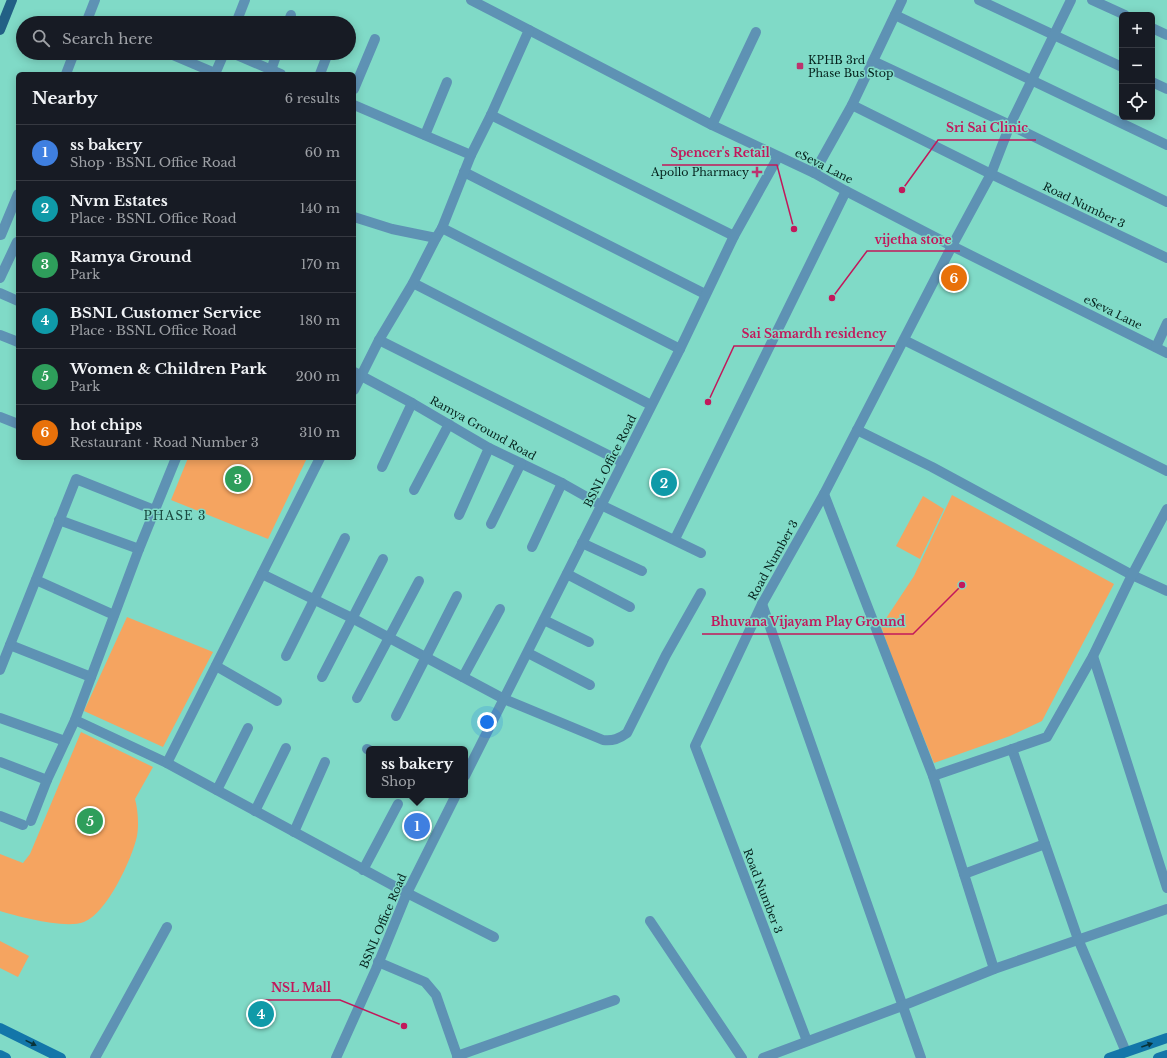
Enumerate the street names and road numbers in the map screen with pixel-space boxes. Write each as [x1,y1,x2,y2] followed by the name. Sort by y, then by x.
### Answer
[793,145,855,187] street label: eSeva Lane
[1041,179,1128,231] street label: Road Number 3
[1082,292,1144,332] street label: eSeva Lane
[428,393,539,463] street label: Ramya Ground Road
[581,412,640,510] street label: BSNL Office Road
[745,517,801,603] street label: Road Number 3
[740,847,786,936] street label: Road Number 3
[357,871,410,971] street label: BSNL Office Road

